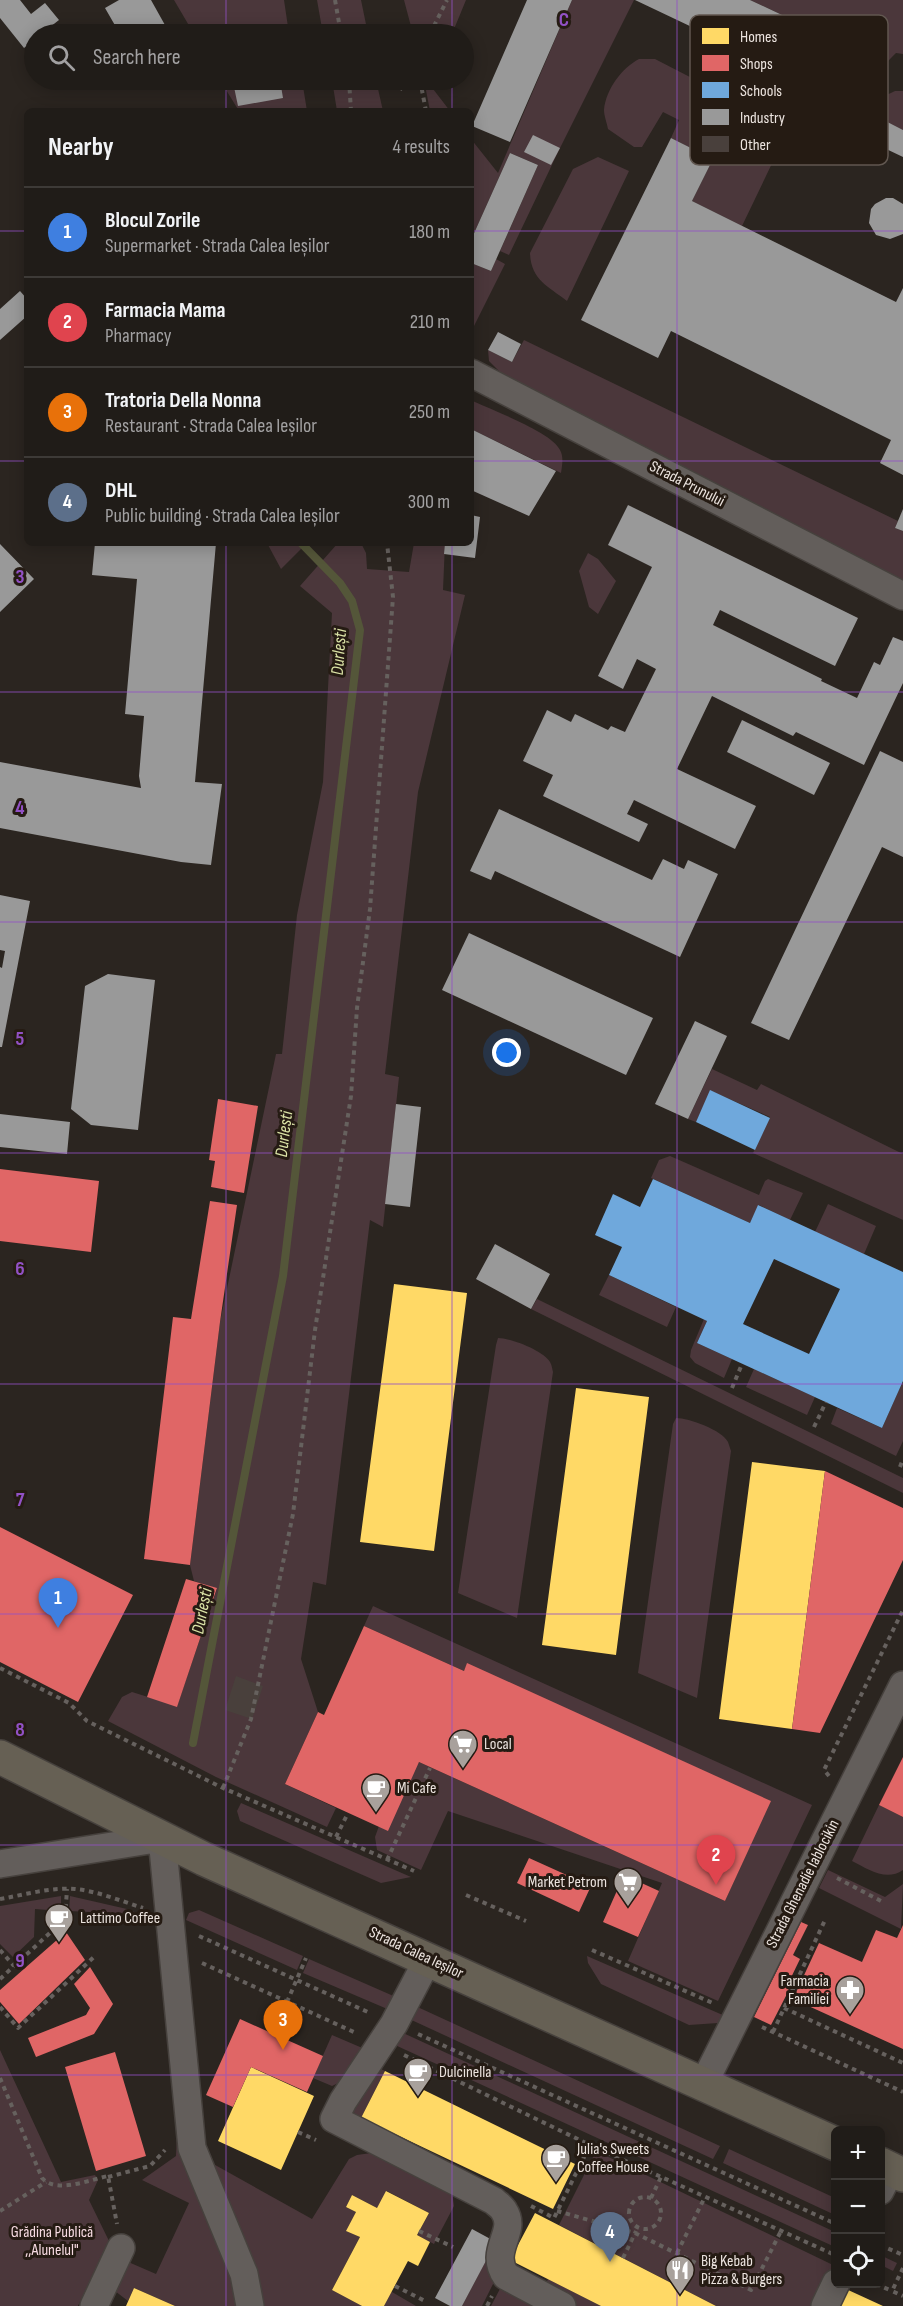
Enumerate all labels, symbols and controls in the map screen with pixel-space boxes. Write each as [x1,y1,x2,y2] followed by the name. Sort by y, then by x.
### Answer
[559,8,569,32] text: C
[690,15,888,165] legend
[24,24,474,90] search box
[740,28,777,47] text: Homes
[45,41,78,74] icon: search
[93,44,180,71] text: Search here
[740,55,773,74] text: Shops
[740,82,782,101] text: Schools
[740,109,785,128] text: Industry
[48,132,114,163] text: Nearby
[393,135,450,159] text: 4 results
[740,136,771,155] text: Other
[105,207,200,234] text: Blocul Zorile
[64,220,71,244] text: 1
[409,220,450,244] text: 180 m
[105,234,329,258] text: Supermarket · Strada Calea Ieșilor
[105,297,225,324] text: Farmacia Mama
[63,310,72,334] text: 2
[410,310,450,334] text: 210 m
[105,324,172,348] text: Pharmacy
[105,387,261,414] text: Tratoria Della Nonna
[63,400,72,424] text: 3
[409,400,450,424] text: 250 m
[105,414,317,438] text: Restaurant · Strada Calea Ieșilor
[646,457,728,511] street label: Strada Prunului
[105,477,137,504] text: DHL
[63,490,72,514] text: 4
[408,490,450,514] text: 300 m
[105,504,340,528] text: Public building · Strada Calea Ieșilor
[16,565,25,589] text: 3
[327,627,351,676] water label: Durlești
[15,796,25,820] text: 4
[16,1027,25,1051] text: 5
[492,1038,521,1067] your location
[271,1109,297,1158] water label: Durlești
[15,1257,25,1281] text: 6
[16,1488,25,1512] text: 7
[38,1578,78,1628] pin: 1
[187,1586,217,1636] water label: Durlești
[15,1718,25,1742] text: 8
[447,1728,479,1770] supermarket icon: Local
[484,1735,512,1754] place label: Local
[360,1772,392,1814] cafe icon: Mi Cafe
[397,1779,436,1798] place label: Mi Cafe
[762,1817,844,1951] street label: Strada Ghenadie Iablocikin
[696,1836,736,1885] pin: 2
[612,1866,644,1908] supermarket icon: Market Petrom
[528,1873,607,1892] place label: Market Petrom
[43,1902,75,1944] cafe icon: Lattimo Coffee
[80,1909,160,1928] place label: Lattimo Coffee
[366,1923,467,1983] street label: Strada Calea Ieșilor
[15,1949,25,1973] text: 9
[781,1972,829,2009] place label: Farmacia Familiei
[834,1974,866,2016] pharmacy icon: Farmacia Familiei
[264,2000,302,2050] pin: 3
[402,2056,434,2098] cafe icon: Dulcinella
[439,2063,491,2082] place label: Dulcinella
[831,2126,885,2288] map controls
[831,2126,885,2180] button: +
[576,2140,650,2177] place label: Julia's Sweets Coffee House
[540,2142,572,2184] cafe icon: Julia's Sweets Coffee House
[831,2180,885,2234] button: −
[590,2212,630,2262] pin: 4
[11,2223,93,2260] park label: Grădina Publică ,,Alunelul"
[831,2234,885,2288] button: locate
[701,2252,783,2289] place label: Big Kebab Pizza & Burgers
[664,2254,696,2296] restaurant icon: Big Kebab Pizza & Burgers

